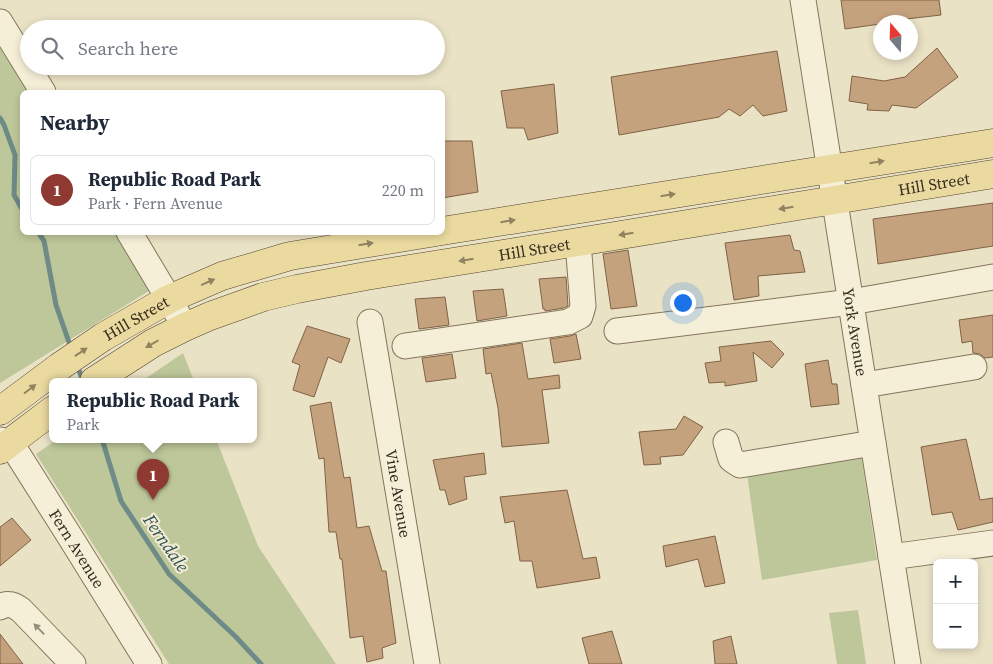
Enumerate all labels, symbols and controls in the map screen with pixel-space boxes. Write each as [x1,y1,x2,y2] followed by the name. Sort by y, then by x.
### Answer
[873,15,918,60] north arrow
[20,20,445,75] search box
[38,34,66,62] icon: search
[78,35,178,61] text: Search here
[40,108,110,137] text: Nearby
[870,158,886,166] one-way arrow
[88,166,261,192] text: Republic Road Park
[896,167,972,200] street label: Hill Street
[53,179,61,201] text: 1
[382,179,424,201] text: 220 m
[661,191,677,199] one-way arrow
[88,192,223,214] text: Park · Fern Avenue
[778,204,794,212] one-way arrow
[500,216,516,224] one-way arrow
[618,231,634,239] one-way arrow
[497,232,572,266] street label: Hill Street
[358,240,374,248] one-way arrow
[457,256,473,264] one-way arrow
[201,278,215,286] one-way arrow
[838,286,873,378] street label: York Avenue
[99,290,173,345] street label: Hill Street
[670,290,696,316] your location
[146,339,159,348] one-way arrow
[74,347,88,357] one-way arrow
[49,378,257,443] popup
[23,384,37,394] one-way arrow
[67,387,239,413] text: Republic Road Park
[67,413,99,435] text: Park
[380,448,417,539] street label: Vine Avenue
[137,459,169,500] pin: 1
[44,505,110,592] street label: Fern Avenue
[137,508,196,577] water label: Ferndale
[933,559,978,649] map controls
[933,559,978,604] button: +
[933,604,978,649] button: −
[33,623,45,635] one-way arrow

